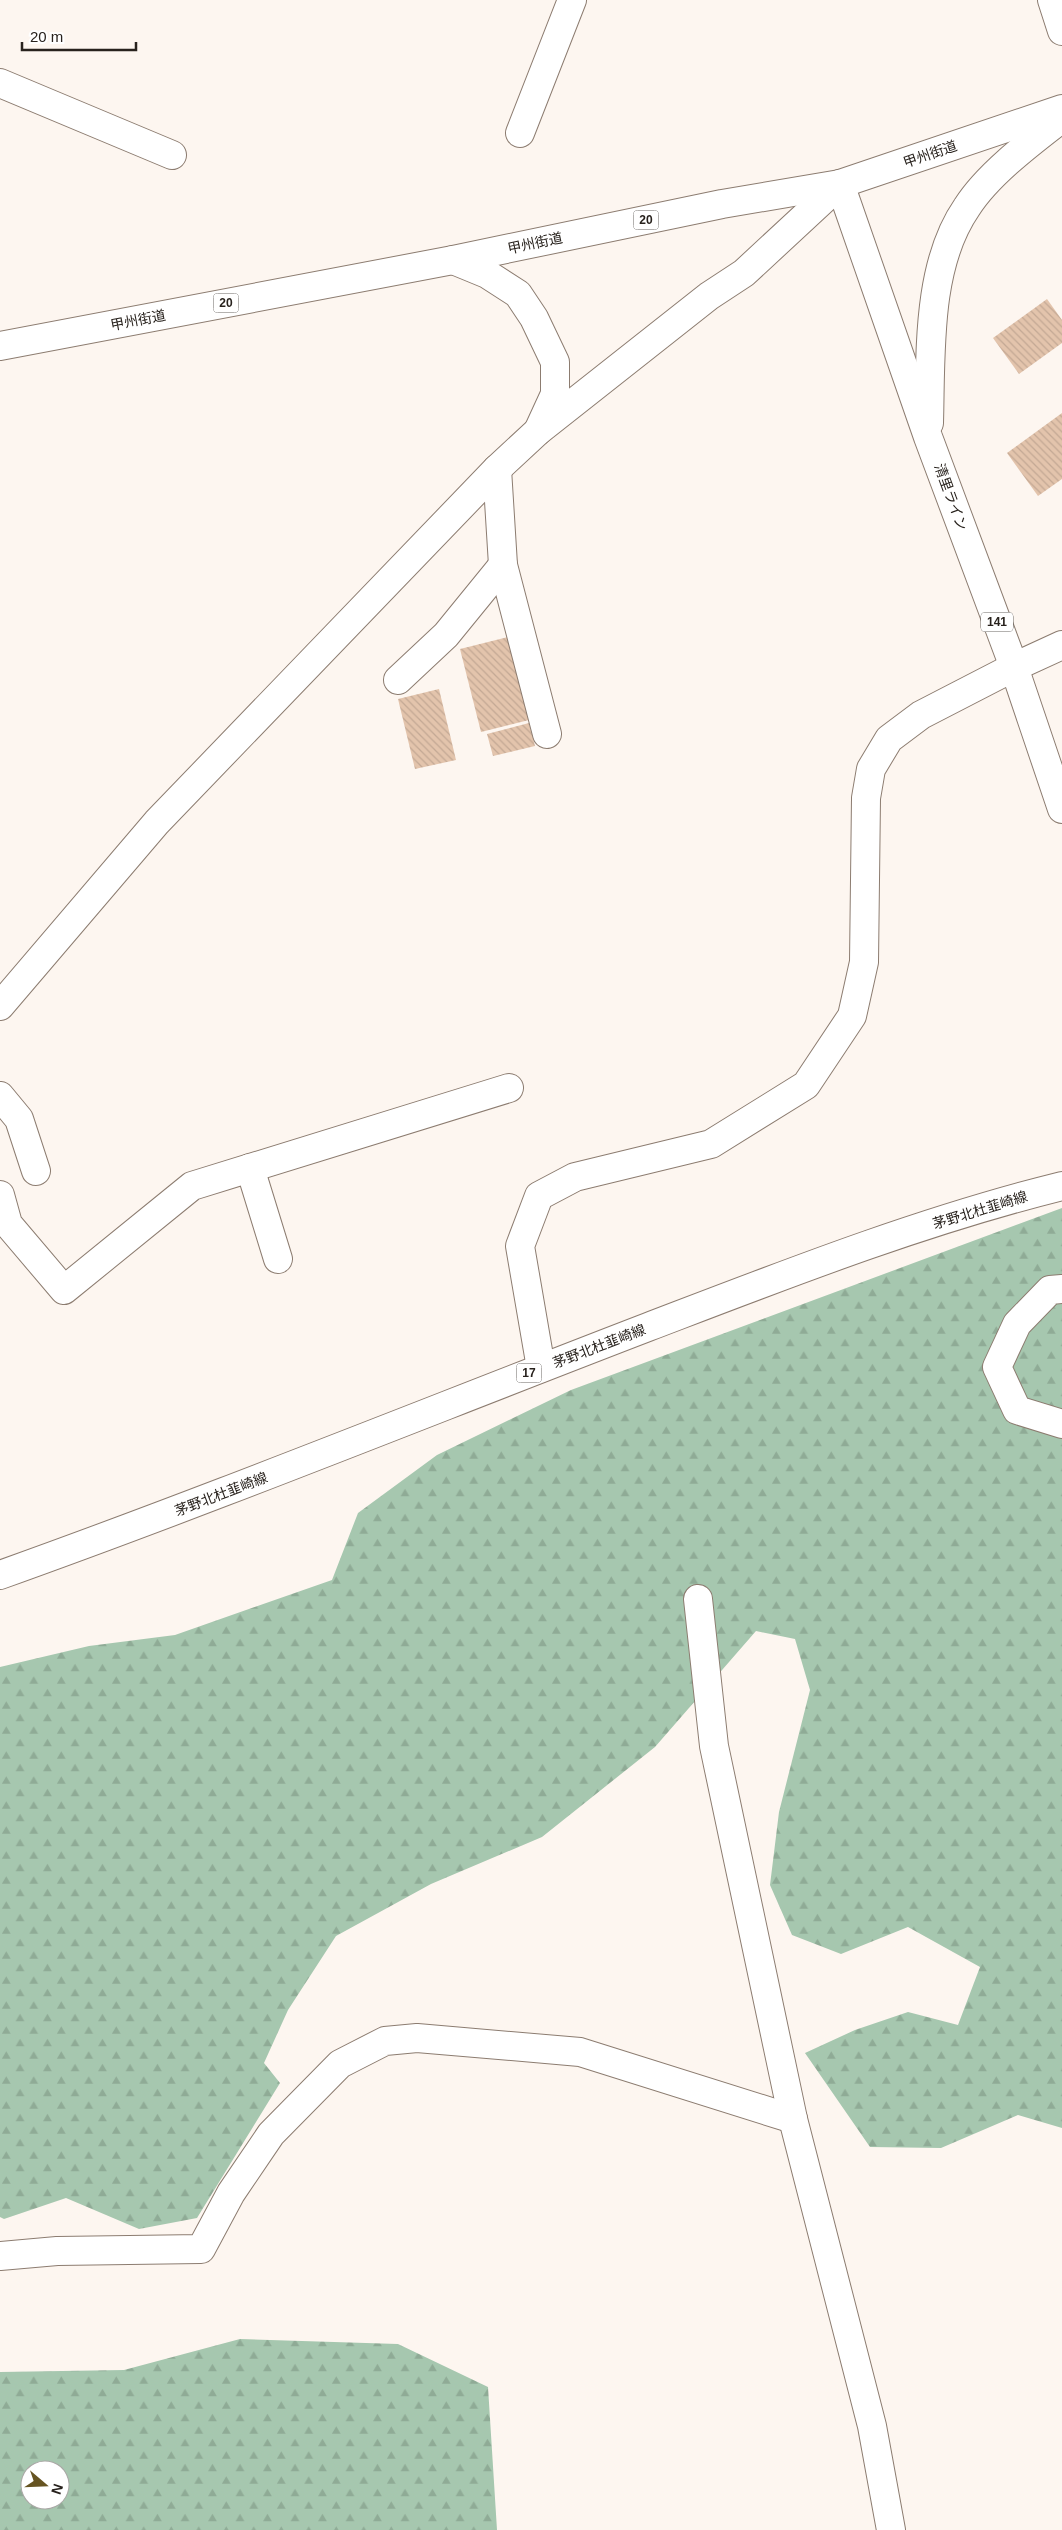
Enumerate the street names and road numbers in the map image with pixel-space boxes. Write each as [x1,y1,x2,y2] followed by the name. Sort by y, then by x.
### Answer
[901,137,959,171] street label: 甲州街道
[634,210,658,230] road number: 20
[506,229,564,257] street label: 甲州街道
[214,294,238,312] road number: 20
[109,307,167,333] street label: 甲州街道
[932,461,970,533] street label: 清里ライン
[981,612,1013,632] road number: 141
[931,1188,1029,1232] street label: 茅野北杜韮崎線
[550,1321,648,1371] street label: 茅野北杜韮崎線
[516,1364,542,1382] road number: 17
[172,1469,270,1519] street label: 茅野北杜韮崎線

